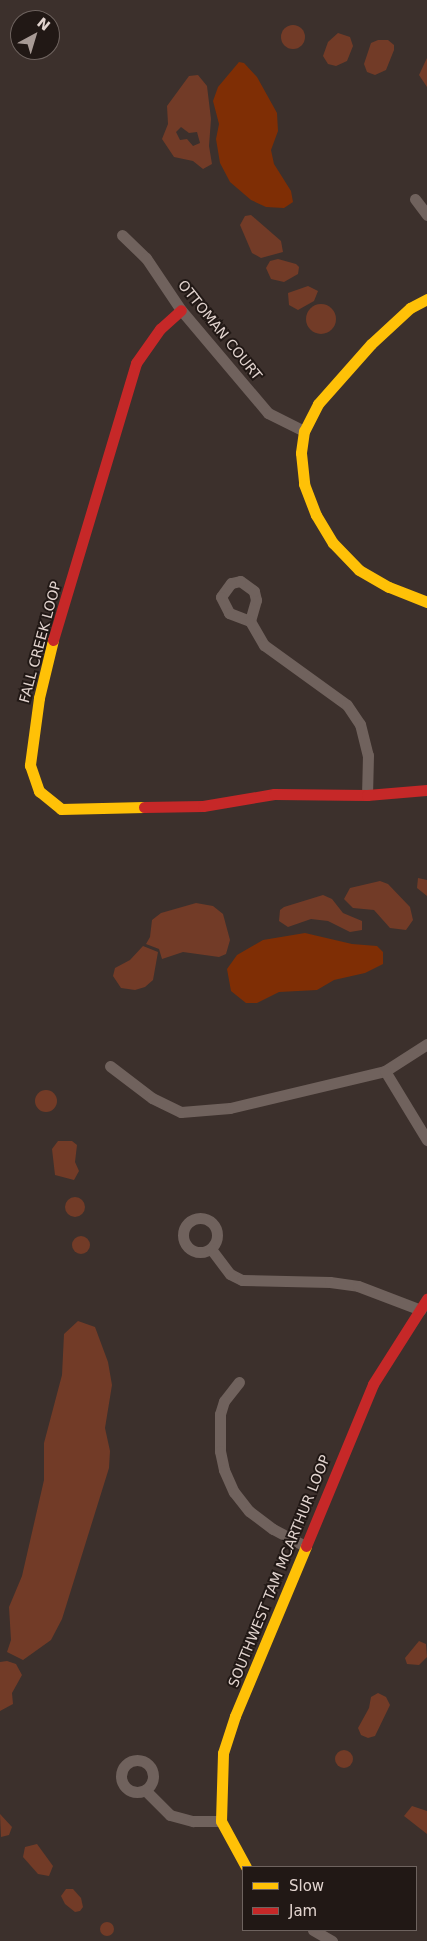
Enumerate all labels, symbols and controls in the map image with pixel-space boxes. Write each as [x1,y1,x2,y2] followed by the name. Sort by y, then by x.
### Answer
[10,10,60,60] north arrow
[34,14,53,34] text: N
[175,277,265,383] street label: OTTOMAN COURT
[16,579,64,705] street label: FALL CREEK LOOP
[225,1453,333,1689] street label: SOUTHWEST TAM MCARTHUR LOOP
[242,1866,417,1931] legend
[289,1877,324,1895] text: Slow
[289,1902,317,1920] text: Jam

